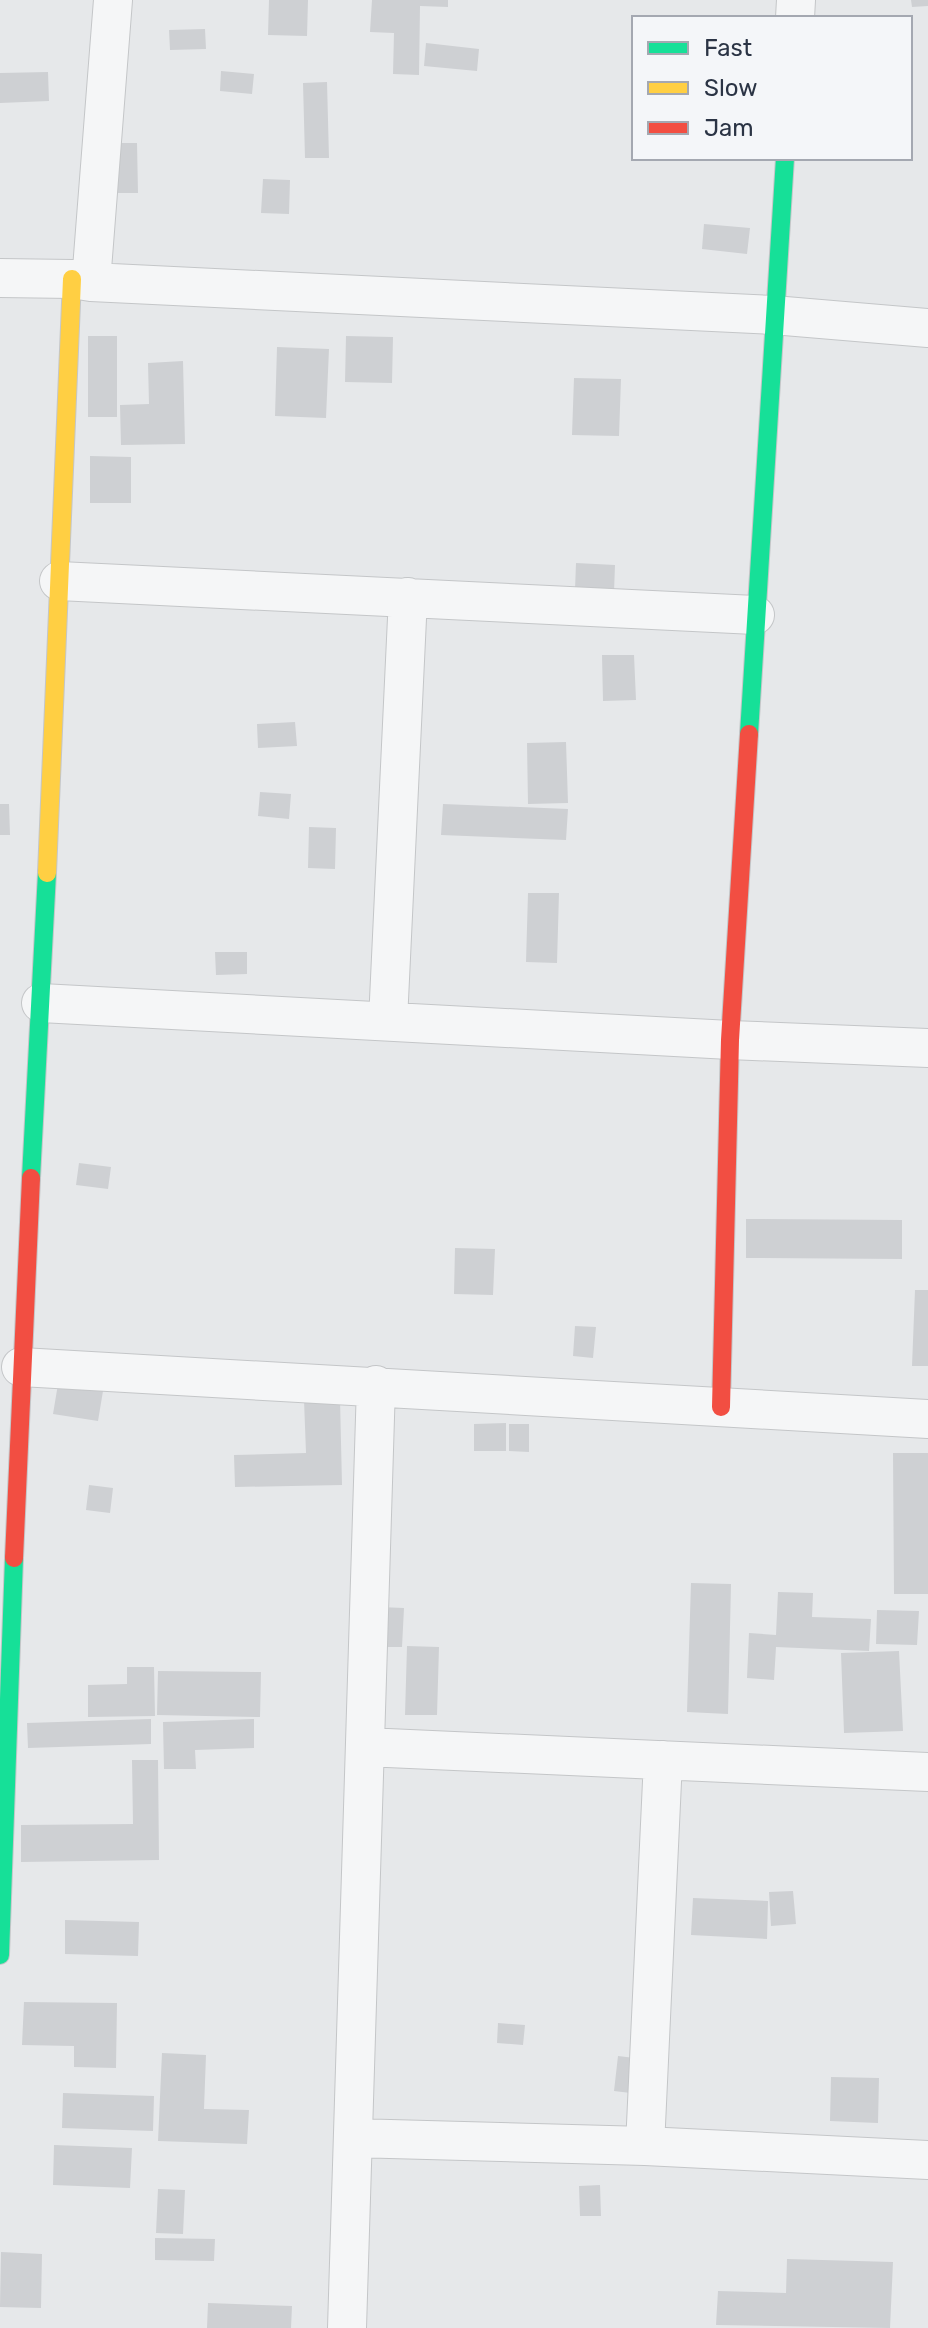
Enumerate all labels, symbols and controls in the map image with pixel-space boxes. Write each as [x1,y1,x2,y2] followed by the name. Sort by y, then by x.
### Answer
[632,16,912,160] legend
[704,34,752,62] text: Fast
[704,74,757,102] text: Slow
[704,114,754,142] text: Jam

